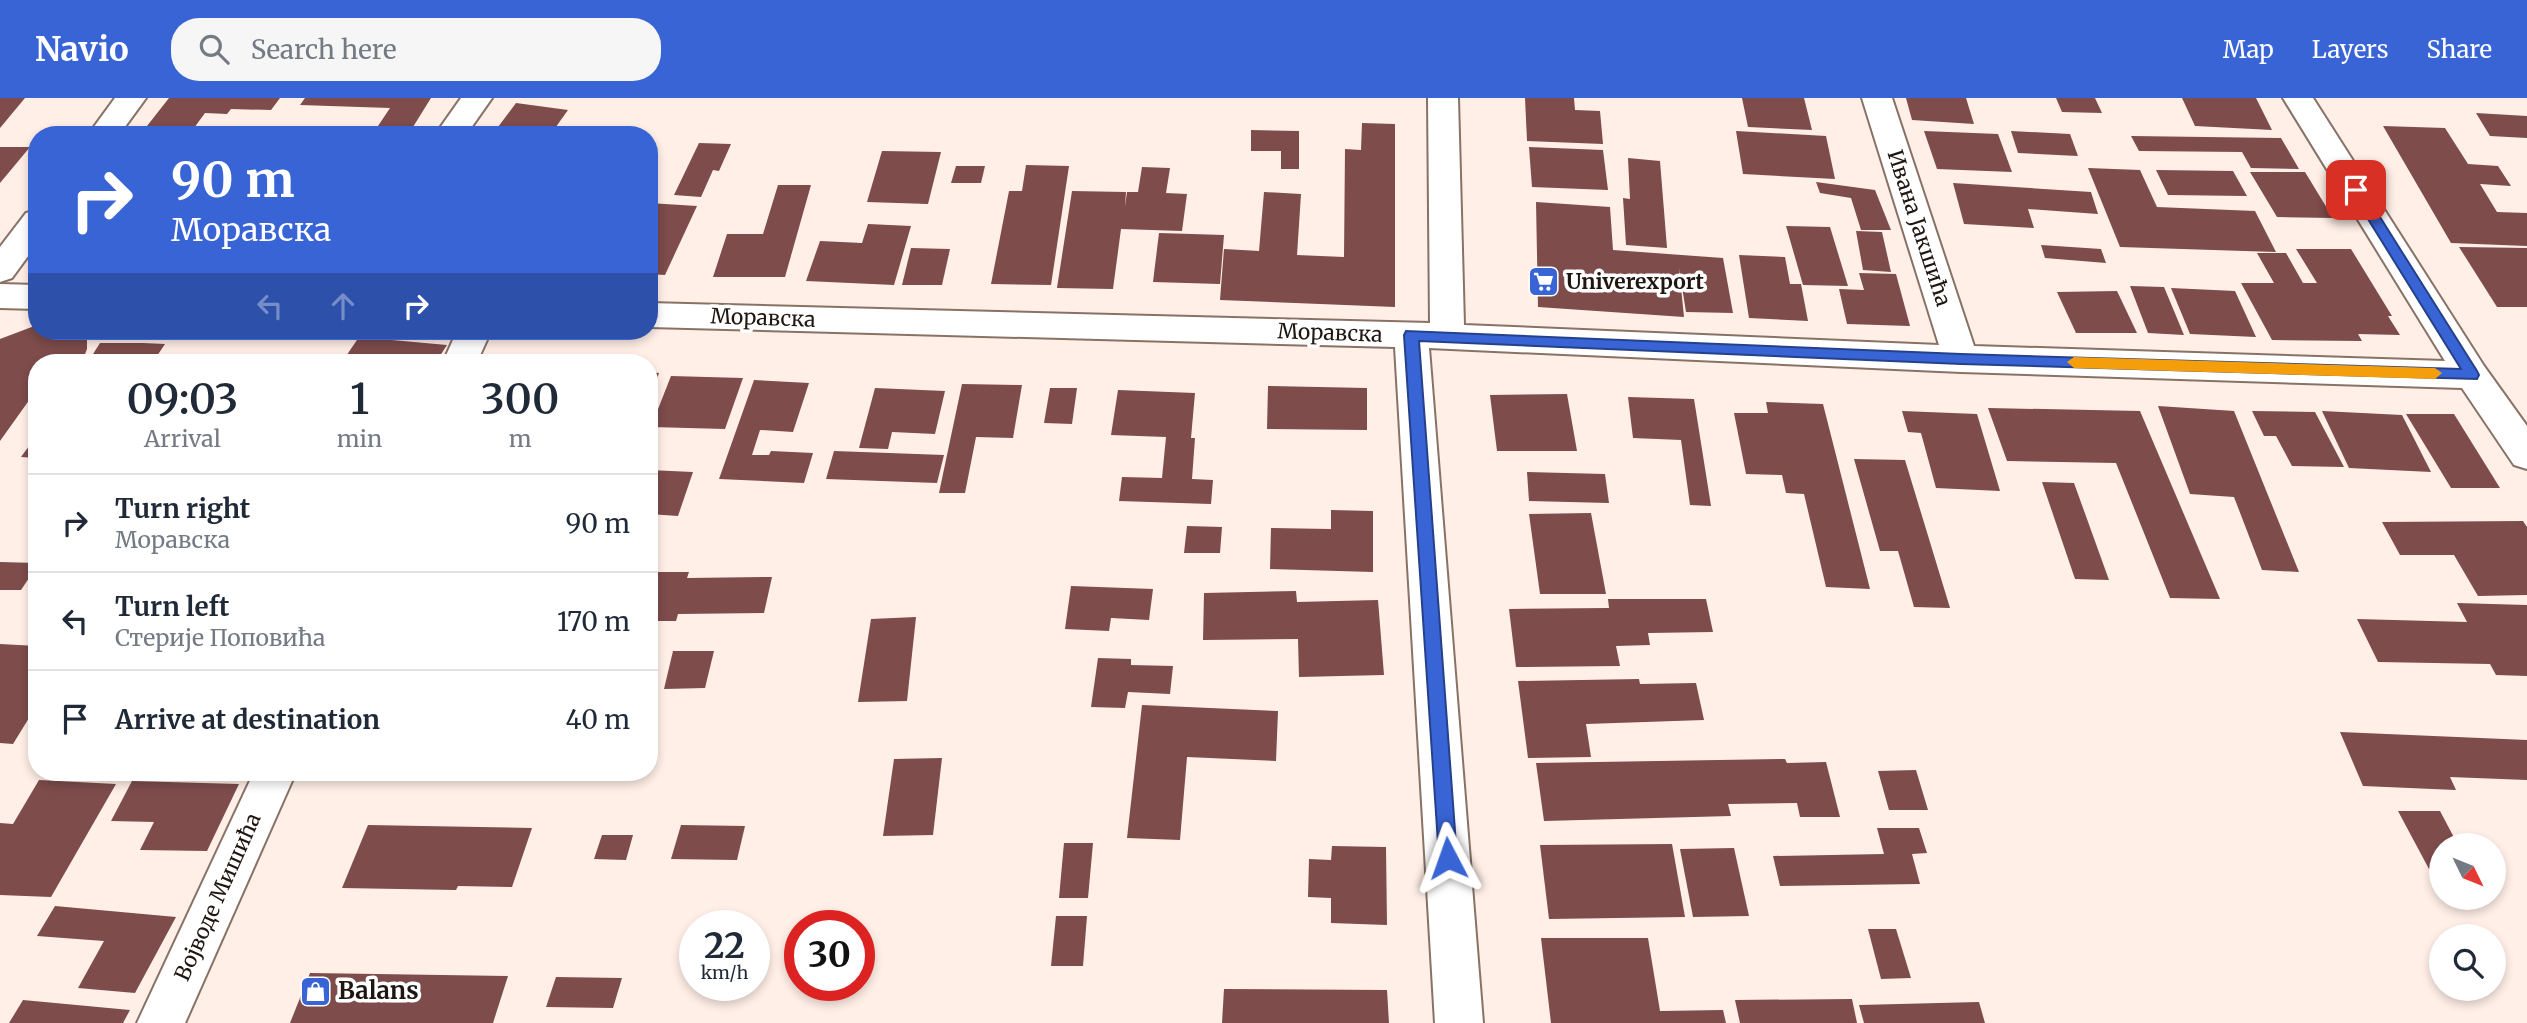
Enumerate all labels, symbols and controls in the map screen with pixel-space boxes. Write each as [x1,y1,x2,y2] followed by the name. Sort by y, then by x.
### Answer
[171,18,661,81] search box
[35,29,129,70] text: Navio
[195,30,233,68] icon: search
[251,33,396,66] text: Search here
[2223,34,2274,65] text: Map
[2312,34,2388,65] text: Layers
[2426,34,2492,65] text: Share
[1881,146,1957,309] street label: Ивана Јакшића
[171,149,295,210] text: 90 m
[56,154,147,245] icon: right
[2326,160,2386,220] pin
[2337,171,2375,209] icon: arrive
[171,210,331,250] text: Моравска
[1526,265,1560,299] supermarket icon: Univerexport
[1566,268,1705,295] place label: Univerexport
[251,287,289,325] icon: left
[324,287,362,325] icon: ahead
[397,287,435,325] icon: right
[710,302,816,333] street label: Моравска
[1277,317,1383,348] street label: Моравска
[127,373,238,425] text: 09:03
[350,373,369,425] text: 1
[481,373,559,425] text: 300
[144,424,221,453] text: Arrival
[337,424,382,453] text: min
[509,424,532,453] text: m
[115,492,250,525] text: Turn right
[56,504,94,542] icon: right
[566,507,630,540] text: 90 m
[115,525,230,554] text: Моравска
[115,590,229,623] text: Turn left
[56,602,94,640] icon: left
[557,605,630,638] text: 170 m
[115,623,325,652] text: Стерије Поповића
[56,700,94,738] icon: arrive
[115,703,380,736] text: Arrive at destination
[566,703,630,736] text: 40 m
[168,809,267,985] street label: Војводе Мишића
[1411,821,1485,895] position arrow
[2429,833,2506,910] north arrow
[2429,833,2506,1001] map controls
[784,910,875,1001] speed limit sign: 30
[704,924,745,968] text: 22
[2429,924,2506,1001] button: search
[701,961,748,984] text: km/h
[298,974,332,1008] shop icon: Balans
[338,975,419,1006] place label: Balans

